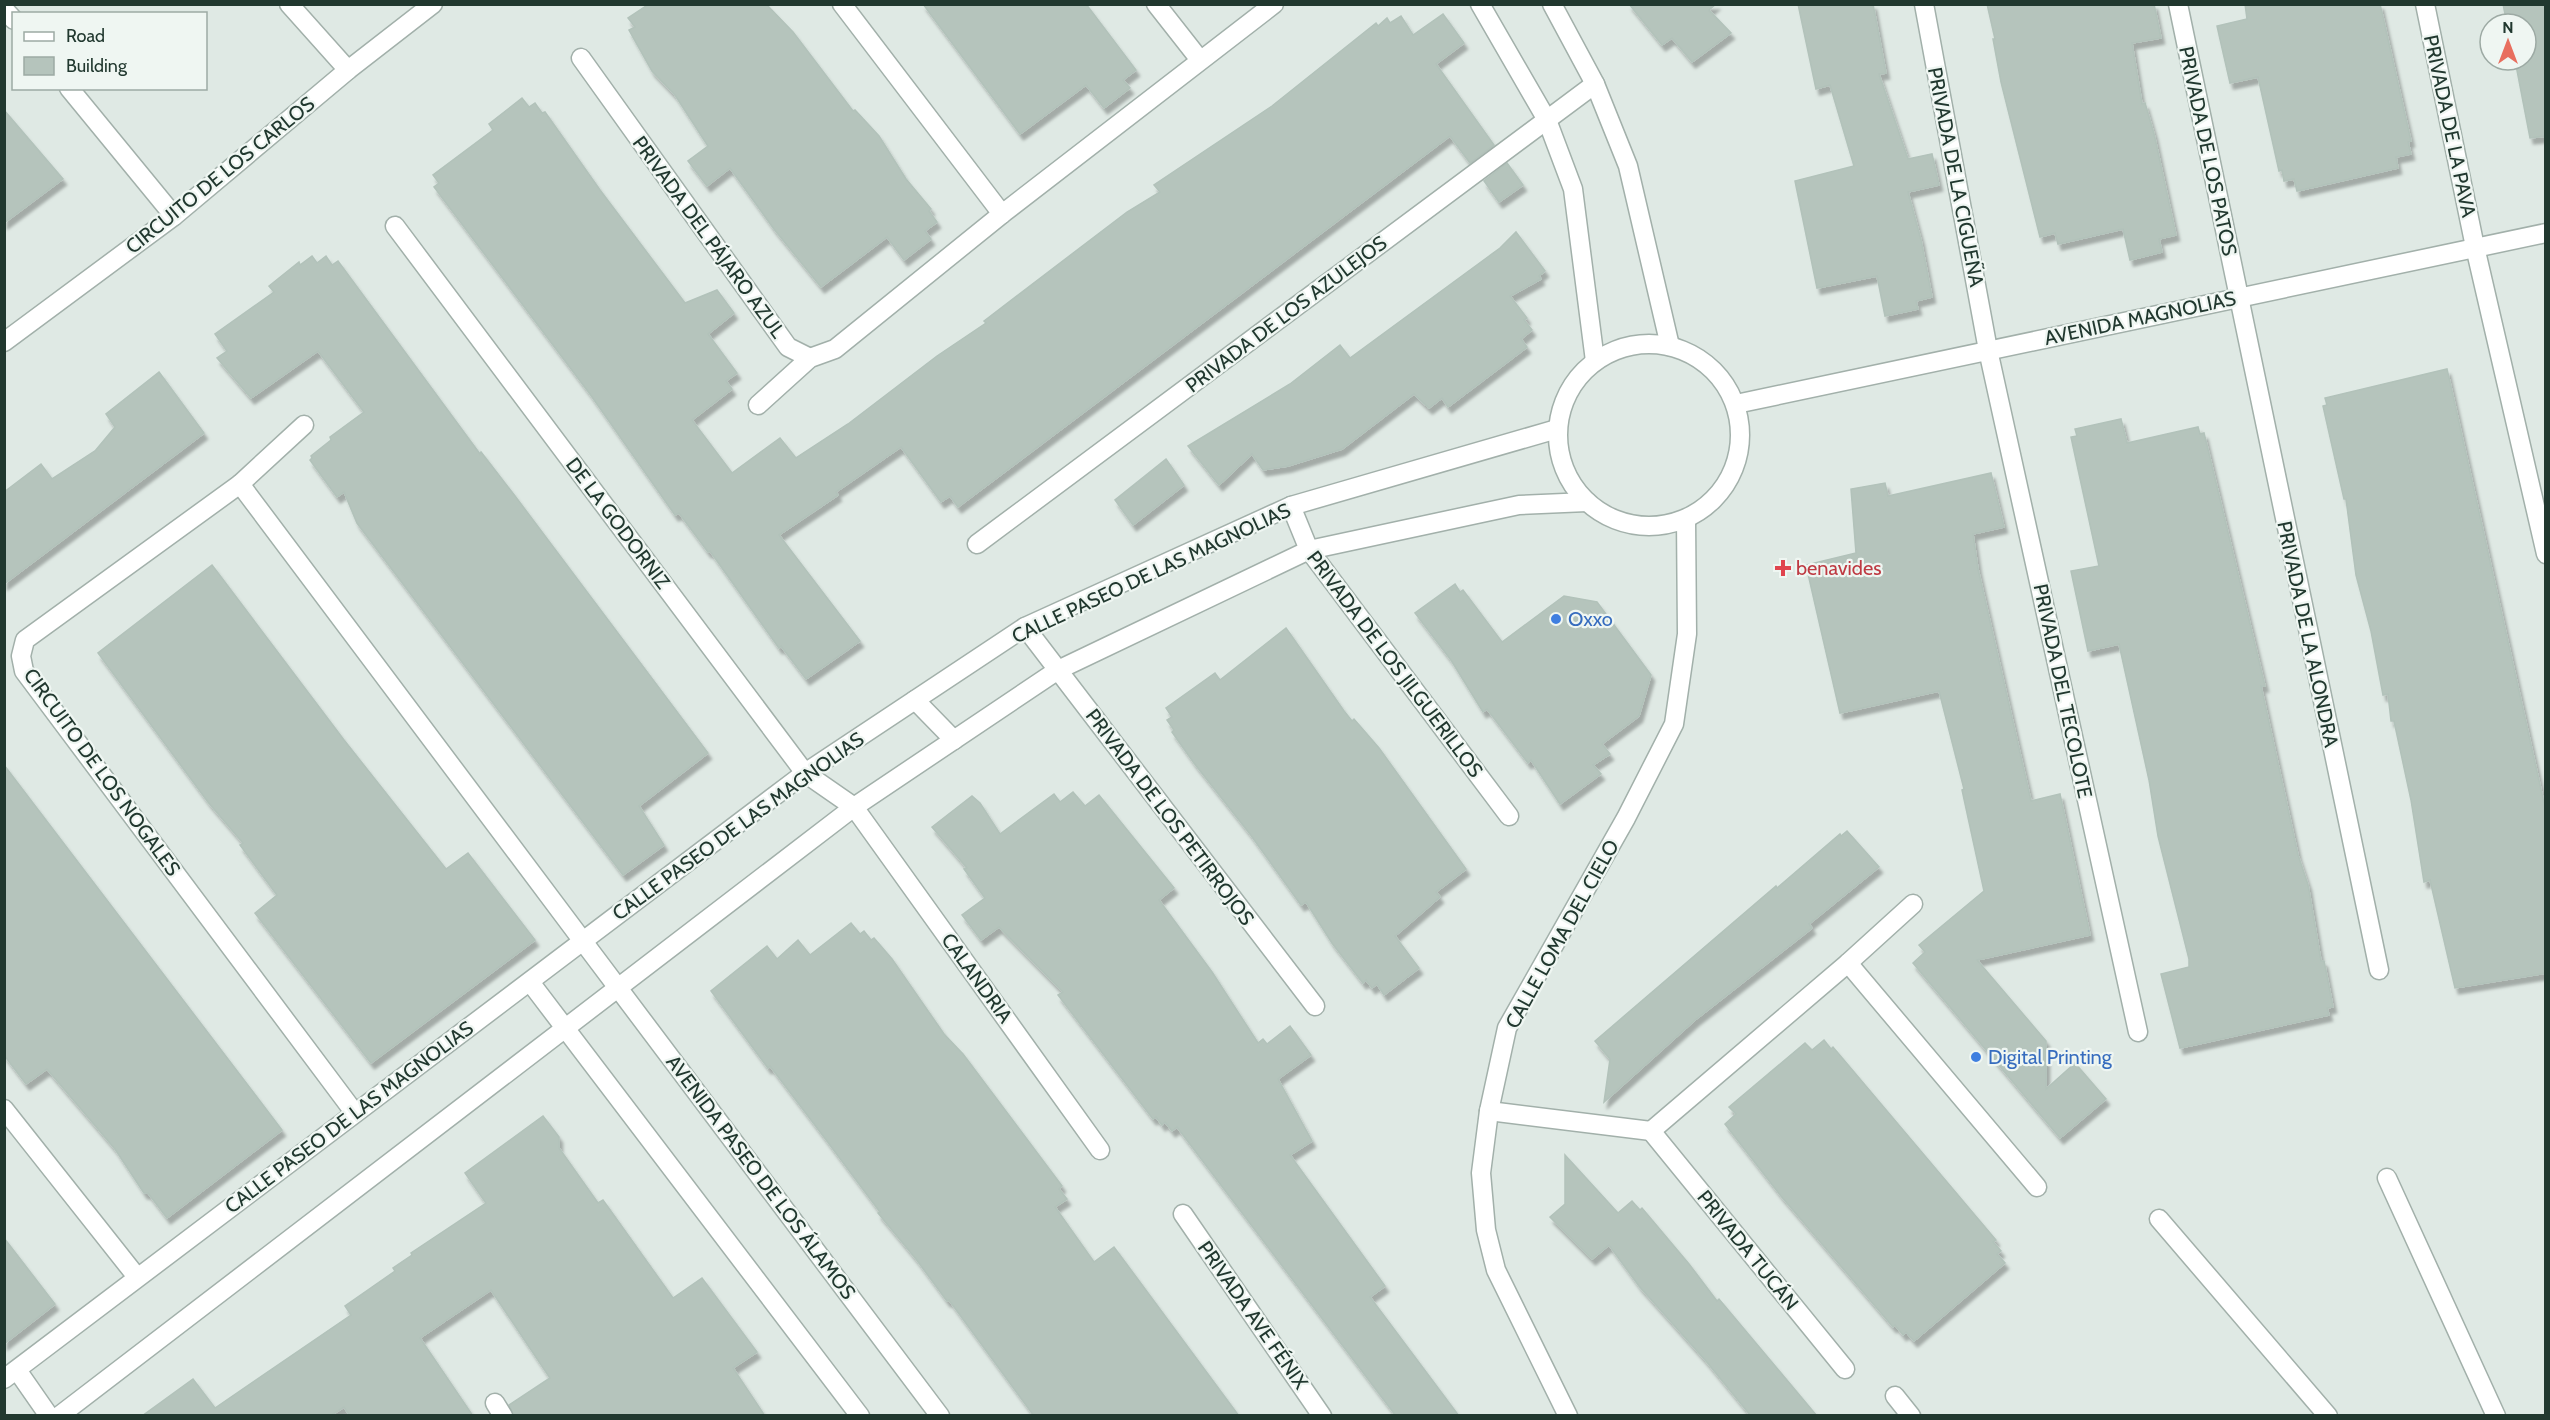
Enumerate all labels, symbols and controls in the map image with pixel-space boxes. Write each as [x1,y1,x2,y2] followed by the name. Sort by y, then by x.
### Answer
[12,12,207,90] legend
[2478,12,2538,72] north arrow
[2502,18,2514,37] text: N
[66,25,105,47] text: Road
[2419,33,2481,220] street label: PRIVADA DE LA PAVA
[2174,44,2242,258] street label: PRIVADA DE LOS PATOS
[66,55,128,77] text: Building
[1923,65,1989,289] street label: PRIVADA DE LA CIGUEÑA
[121,91,320,259] street label: CIRCUITO DE LOS CARLOS
[628,131,790,343] street label: PRIVADA DEL PÁJARO AZUL
[1181,230,1392,397] street label: PRIVADA DE LOS AZULEJOS
[2042,286,2238,350] street label: AVENIDA MAGNOLIAS
[561,453,675,593] street label: DE LA GODORNIZ
[1008,498,1294,648] street label: CALLE PASEO DE LAS MAGNOLIAS
[2272,519,2344,750] street label: PRIVADA DE LA ALONDRA
[1302,546,1488,782] street label: PRIVADA DE LOS JILGUERILLOS
[1796,556,1881,580] place label: benavides
[1774,559,1792,577] marker: benavides
[2029,582,2097,800] street label: PRIVADA DEL TECOLOTE
[1568,607,1613,631] place label: Oxxo
[1549,612,1563,626] marker: Oxxo
[19,664,186,881] street label: CIRCUITO DE LOS NOGALES
[1081,704,1259,930] street label: PRIVADA DE LOS PETIRROJOS
[608,727,869,925] street label: CALLE PASEO DE LAS MAGNOLIAS
[1500,836,1624,1032] street label: CALLE LOMA DEL CIELO
[936,928,1018,1028] street label: CALANDRIA
[220,1016,478,1218] street label: CALLE PASEO DE LAS MAGNOLIAS
[1988,1045,2113,1069] place label: Digital Printing
[661,1050,861,1304] street label: AVENIDA PASEO DE LOS ÁLAMOS
[1969,1050,1983,1064] marker: Digital Printing
[1692,1185,1804,1315] street label: PRIVADA TUCÁN
[1193,1236,1313,1394] street label: PRIVADA AVE FÉNIX

